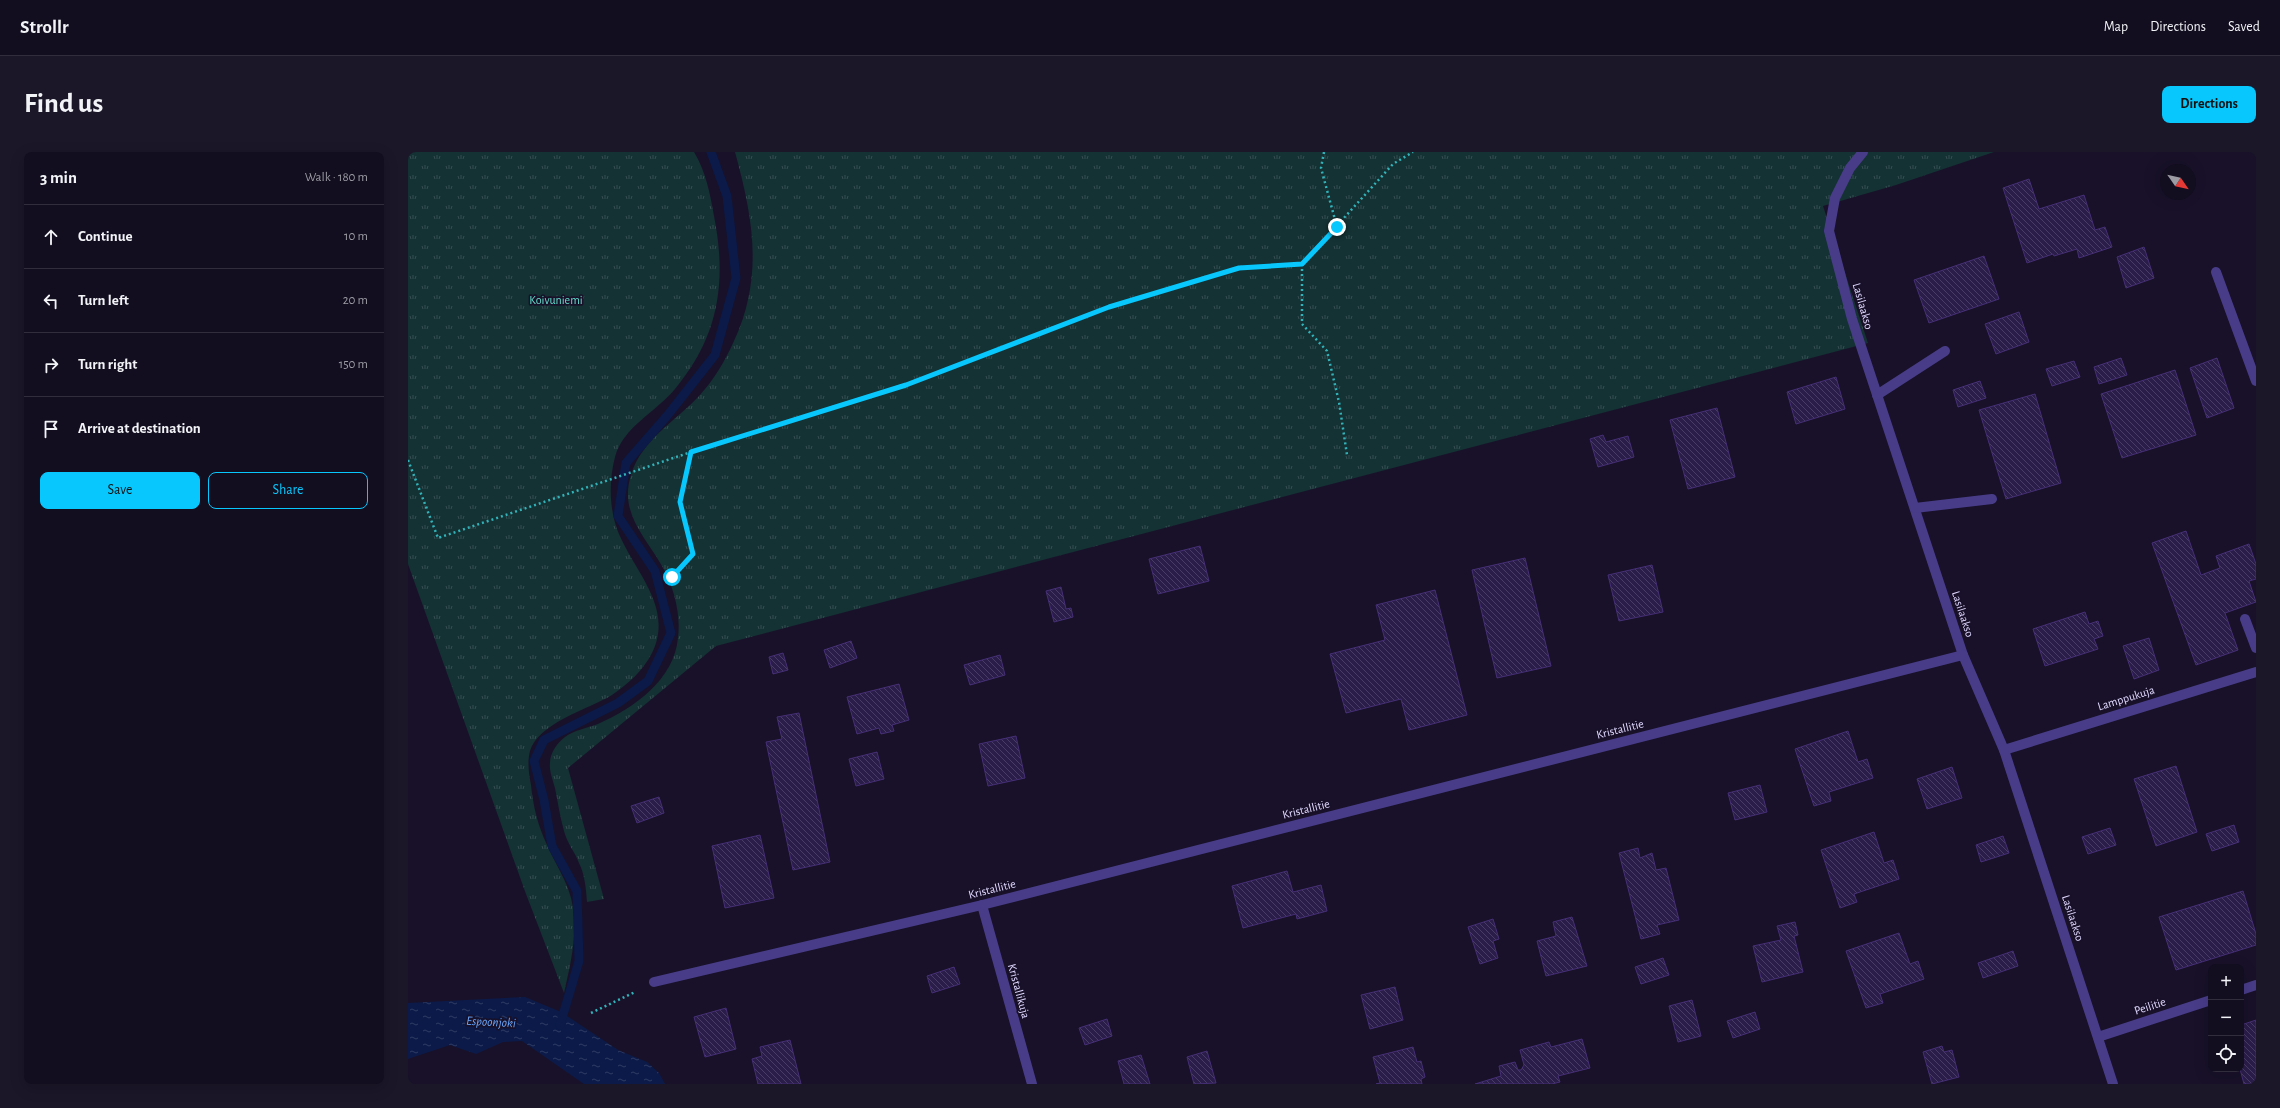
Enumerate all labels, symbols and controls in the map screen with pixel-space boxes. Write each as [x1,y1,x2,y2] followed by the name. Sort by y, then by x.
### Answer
[20,18,69,37] text: Strollr
[2104,20,2128,34] text: Map
[2150,20,2206,34] text: Directions
[2228,20,2260,34] text: Saved
[2162,86,2256,123] button: Directions
[24,90,103,118] text: Find us
[2160,164,2196,200] north arrow
[40,169,77,186] text: 3 min
[305,171,368,184] text: Walk · 180 m
[1328,218,1346,236] route end
[40,226,62,248] icon: ahead
[78,229,133,244] text: Continue
[344,230,368,243] text: 10 m
[1851,281,1875,331] street label: Lasilaakso
[40,290,62,312] icon: left
[78,293,129,308] text: Turn left
[343,294,368,307] text: 20 m
[529,294,583,306] park label: Koivuniemi
[40,354,62,376] icon: right
[78,357,137,372] text: Turn right
[339,358,368,371] text: 150 m
[40,418,62,440] icon: arrive
[78,421,201,436] text: Arrive at destination
[40,472,200,509] button: Save
[208,472,368,509] button: Share
[663,568,681,586] route start
[1950,589,1976,639] street label: Lasilaakso
[2096,684,2157,713] street label: Lamppukuja
[1595,717,1645,741] street label: Kristallitie
[1281,797,1331,821] street label: Kristallitie
[967,877,1017,901] street label: Kristallitie
[2060,893,2086,943] street label: Lasilaakso
[1005,962,1032,1020] street label: Kristallikuja
[2208,964,2244,1072] map controls
[2208,964,2244,1000] button: +
[2133,995,2167,1017] street label: Peilitie
[2208,1000,2244,1036] button: −
[466,1015,516,1030] water label: Espoonjoki
[2208,1036,2244,1072] button: locate

